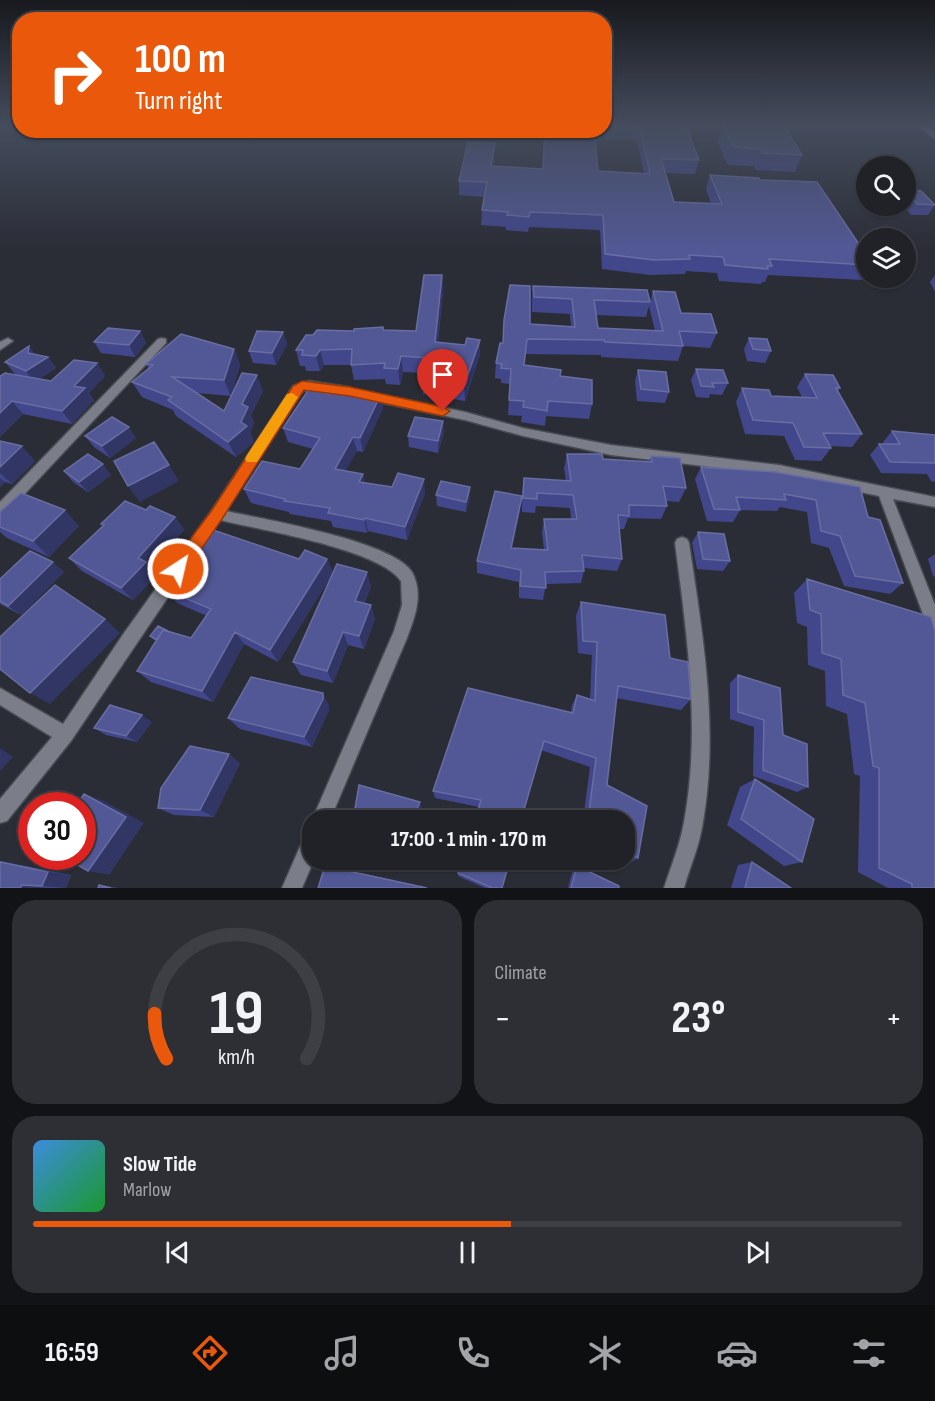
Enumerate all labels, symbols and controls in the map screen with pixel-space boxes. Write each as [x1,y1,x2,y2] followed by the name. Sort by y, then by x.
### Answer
[135,34,226,85] text: 100 m
[36,36,114,114] icon: right
[135,85,222,117] text: Turn right
[856,156,916,288] map controls
[856,156,916,216] button: search
[856,228,916,288] button: layers
[417,349,468,411] pin
[426,358,459,391] icon: arrive
[146,537,210,601] position arrow
[18,792,96,870] speed limit sign: 30
[391,826,546,853] text: 17:00 · 1 min · 170 m
[495,961,547,985] text: Climate
[210,977,264,1052] text: 19
[671,991,725,1046] text: 23°
[495,999,511,1039] text: −
[886,999,902,1039] text: +
[218,1045,255,1070] text: km/h
[123,1151,197,1178] text: Slow Tide
[123,1178,171,1202] text: Marlow
[161,1236,194,1269] icon: previous
[451,1236,484,1269] icon: pause
[741,1236,774,1269] icon: next
[189,1332,231,1374] icon: directions
[321,1332,363,1374] icon: music
[452,1332,494,1374] icon: phone
[584,1332,626,1374] icon: climate
[716,1332,758,1374] icon: car
[848,1332,890,1374] icon: filters
[45,1337,99,1369] text: 16:59

